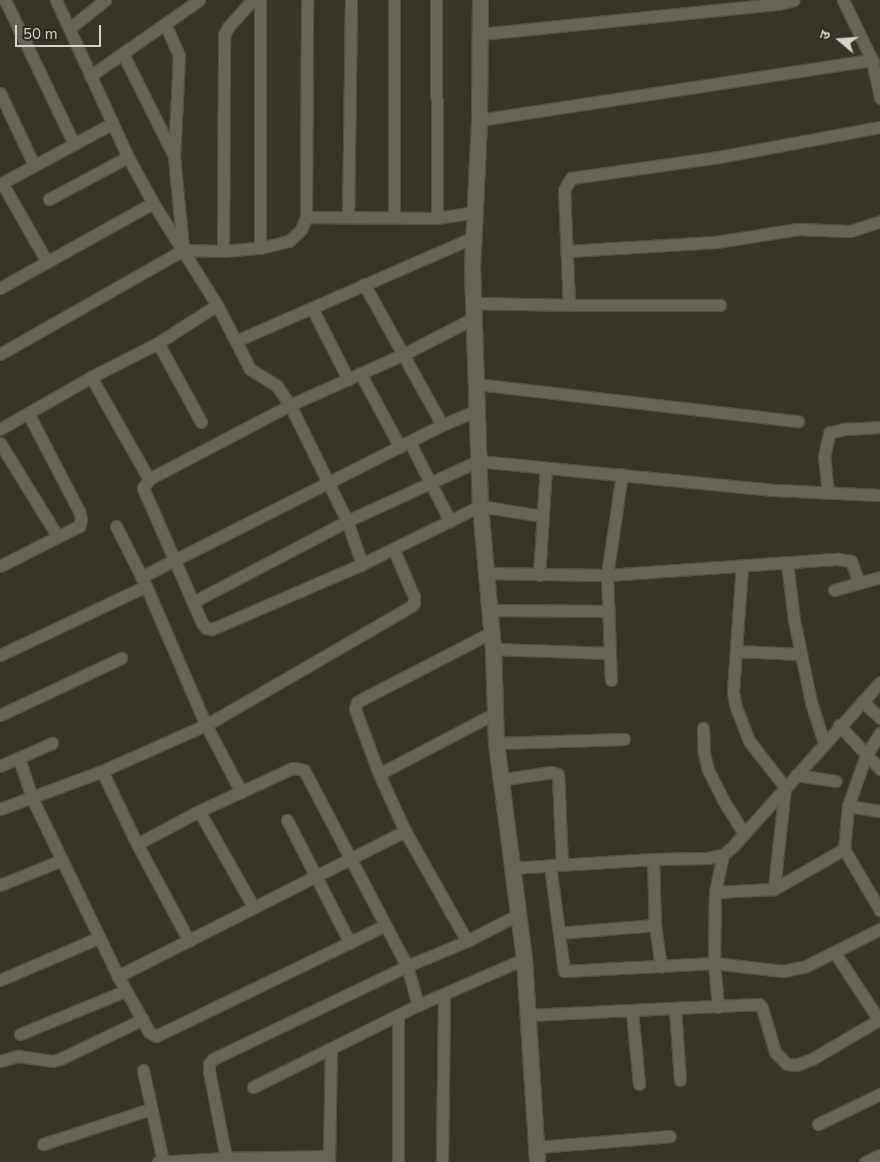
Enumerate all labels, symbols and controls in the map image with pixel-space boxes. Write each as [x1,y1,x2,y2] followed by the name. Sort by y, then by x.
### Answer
[18,15,104,47] scale bar
[815,15,865,65] north arrow
[23,24,58,44] text: 50 m
[815,28,836,42] text: उ

